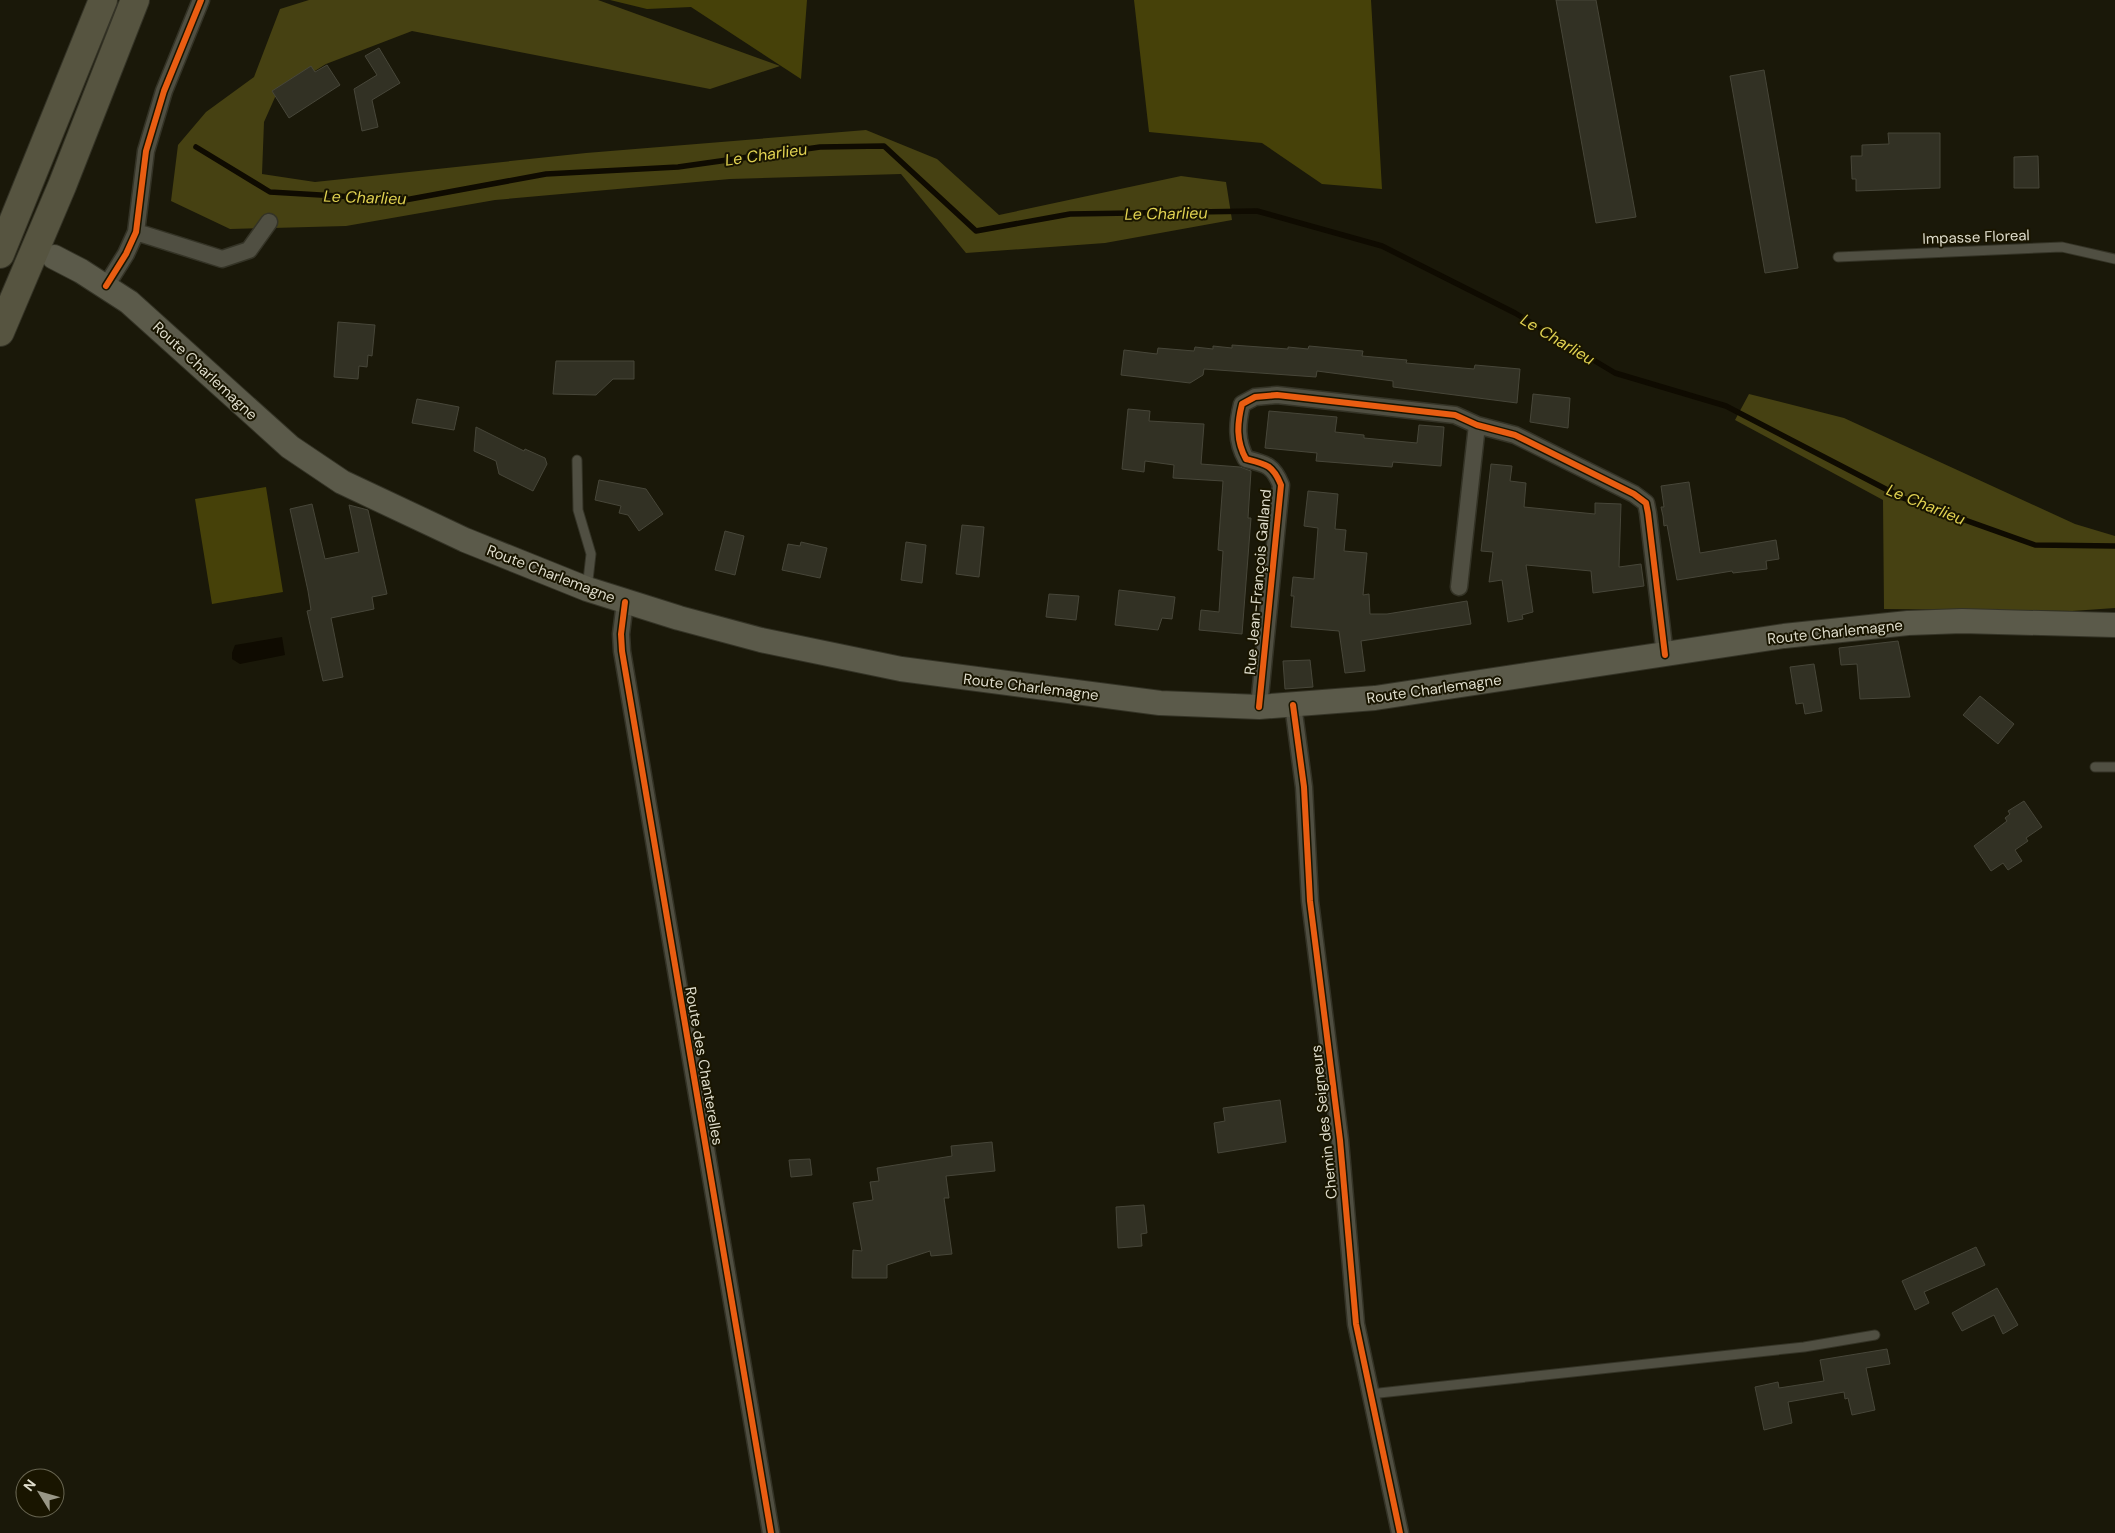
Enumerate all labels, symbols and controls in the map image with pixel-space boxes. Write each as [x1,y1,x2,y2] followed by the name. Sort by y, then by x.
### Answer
[723,138,809,171] water label: Le Charlieu
[323,186,407,209] water label: Le Charlieu
[1124,202,1208,225] water label: Le Charlieu
[1922,225,2030,249] street label: Impasse Floreal
[1517,309,1599,370] water label: Le Charlieu
[148,317,262,425] street label: Route Charlemagne
[1883,479,1968,530] water label: Le Charlieu
[1240,488,1276,676] street label: Rue Jean-François Galland
[484,540,618,608] street label: Route Charlemagne
[1766,615,1904,649] street label: Route Charlemagne
[962,669,1100,705] street label: Route Charlemagne
[1365,670,1503,708] street label: Route Charlemagne
[680,985,728,1147] street label: Route des Chanterelles
[1306,1044,1342,1200] street label: Chemin des Seigneurs
[15,1468,65,1518] north arrow
[19,1476,40,1495] text: N

